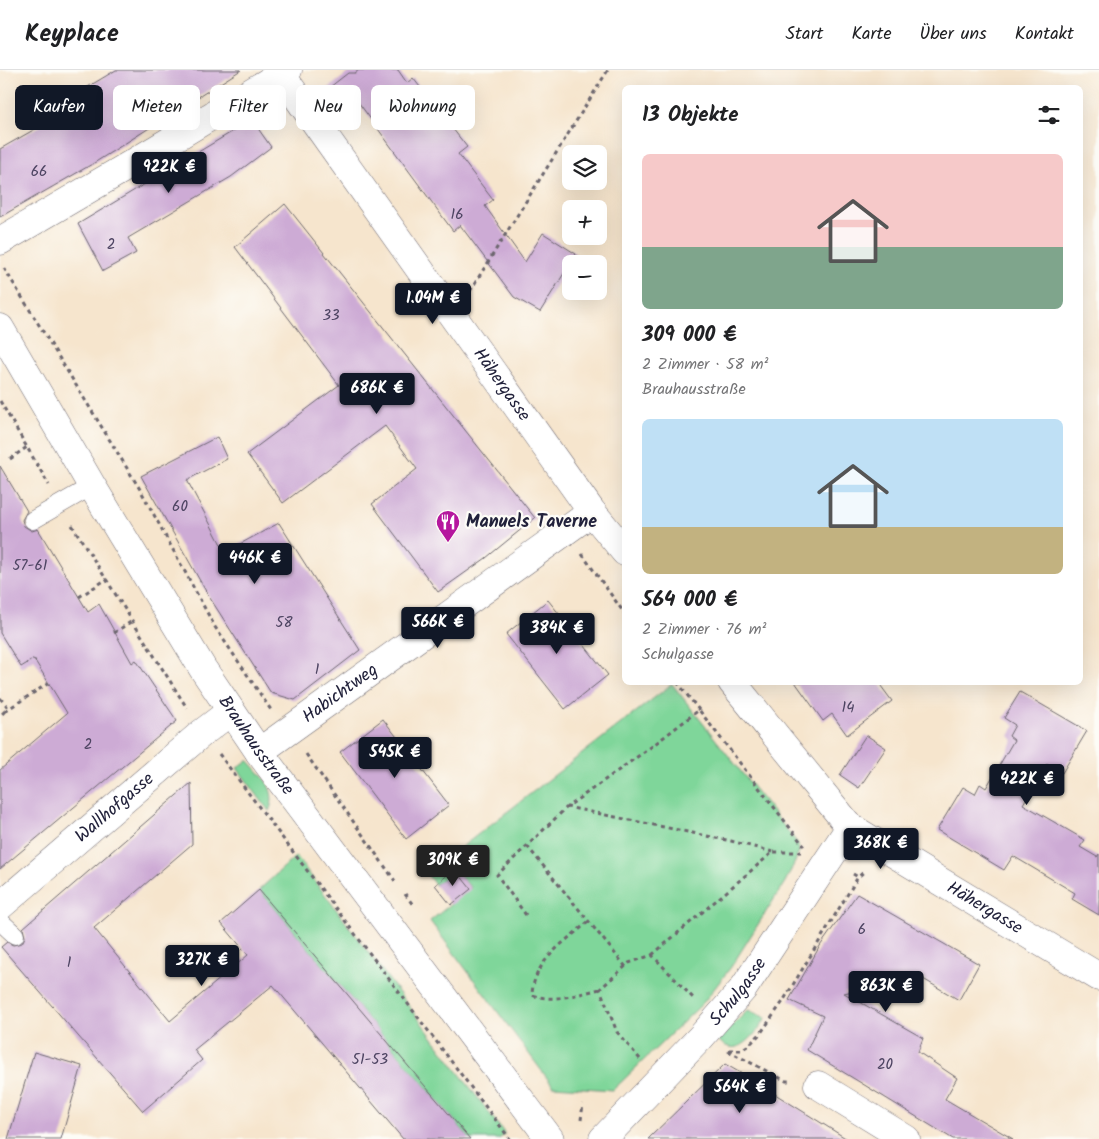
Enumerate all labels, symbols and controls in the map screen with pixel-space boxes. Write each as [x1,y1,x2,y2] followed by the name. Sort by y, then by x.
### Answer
[25,15,119,54] text: Keyplace
[785,20,823,49] text: Start
[851,20,891,49] text: Karte
[919,20,987,49] text: Über uns
[1015,20,1074,49] text: Kontakt
[15,85,103,130] chip: Kaufen
[113,85,200,130] chip: Mieten
[210,85,286,130] chip: Filter
[296,85,361,130] chip: Neu
[371,85,475,130] chip: Wohnung
[642,99,739,132] text: 13 Objekte
[1035,101,1063,129] icon: filters
[562,145,607,300] map controls
[562,145,607,190] button: layers
[128,152,210,194] pin: 922K €
[143,155,195,180] text: 922K €
[31,160,47,184] house number: 66
[808,186,898,276] icon: home
[562,200,607,245] button: +
[450,203,464,227] house number: 16
[107,233,115,257] house number: 2
[562,255,607,300] button: −
[387,282,479,325] pin: 1.04M €
[406,286,460,311] text: 1.04M €
[322,304,340,328] house number: 33
[642,319,737,352] text: 309 000 €
[465,342,538,428] street label: Hähergasse
[642,352,768,377] text: 2 Zimmer · 58 m²
[336,372,418,415] pin: 686K €
[351,376,403,401] text: 686K €
[642,377,746,402] text: Brauhausstraße
[808,451,898,541] icon: home
[172,495,188,519] house number: 60
[466,508,597,537] place label: Manuels Taverne
[435,509,461,543] restaurant icon: Manuels Taverne
[214,542,296,585] pin: 446K €
[229,546,281,571] text: 446K €
[13,554,48,578] house number: 57-61
[642,584,737,617] text: 564 000 €
[397,606,479,649] pin: 566K €
[412,610,464,635] text: 566K €
[275,611,294,635] house number: 58
[516,612,598,655] pin: 384K €
[531,616,583,641] text: 384K €
[642,617,766,642] text: 2 Zimmer · 76 m²
[642,642,714,667] text: Schulgasse
[296,656,384,731] street label: Habichtweg
[315,658,320,682] house number: 1
[210,690,301,802] street label: Brauhausstraße
[842,696,854,720] house number: 14
[84,733,92,757] house number: 2
[354,736,436,779] pin: 545K €
[370,740,420,765] text: 545K €
[986,764,1068,806] pin: 422K €
[69,765,161,850] street label: Wallhofgasse
[1000,767,1054,792] text: 422K €
[840,828,922,870] pin: 368K €
[855,831,907,856] text: 368K €
[412,844,494,887] pin: 309K €
[428,848,479,873] text: 309K €
[941,874,1028,942] street label: Hähergasse
[858,918,866,942] house number: 6
[161,944,243,987] pin: 327K €
[176,948,228,973] text: 327K €
[67,951,72,975] house number: 1
[702,952,774,1033] street label: Schulgasse
[845,970,927,1013] pin: 863K €
[860,974,912,999] text: 863K €
[352,1048,389,1072] house number: 51-53
[877,1053,894,1077] house number: 20
[699,1072,781,1114] pin: 564K €
[714,1075,766,1100] text: 564K €

